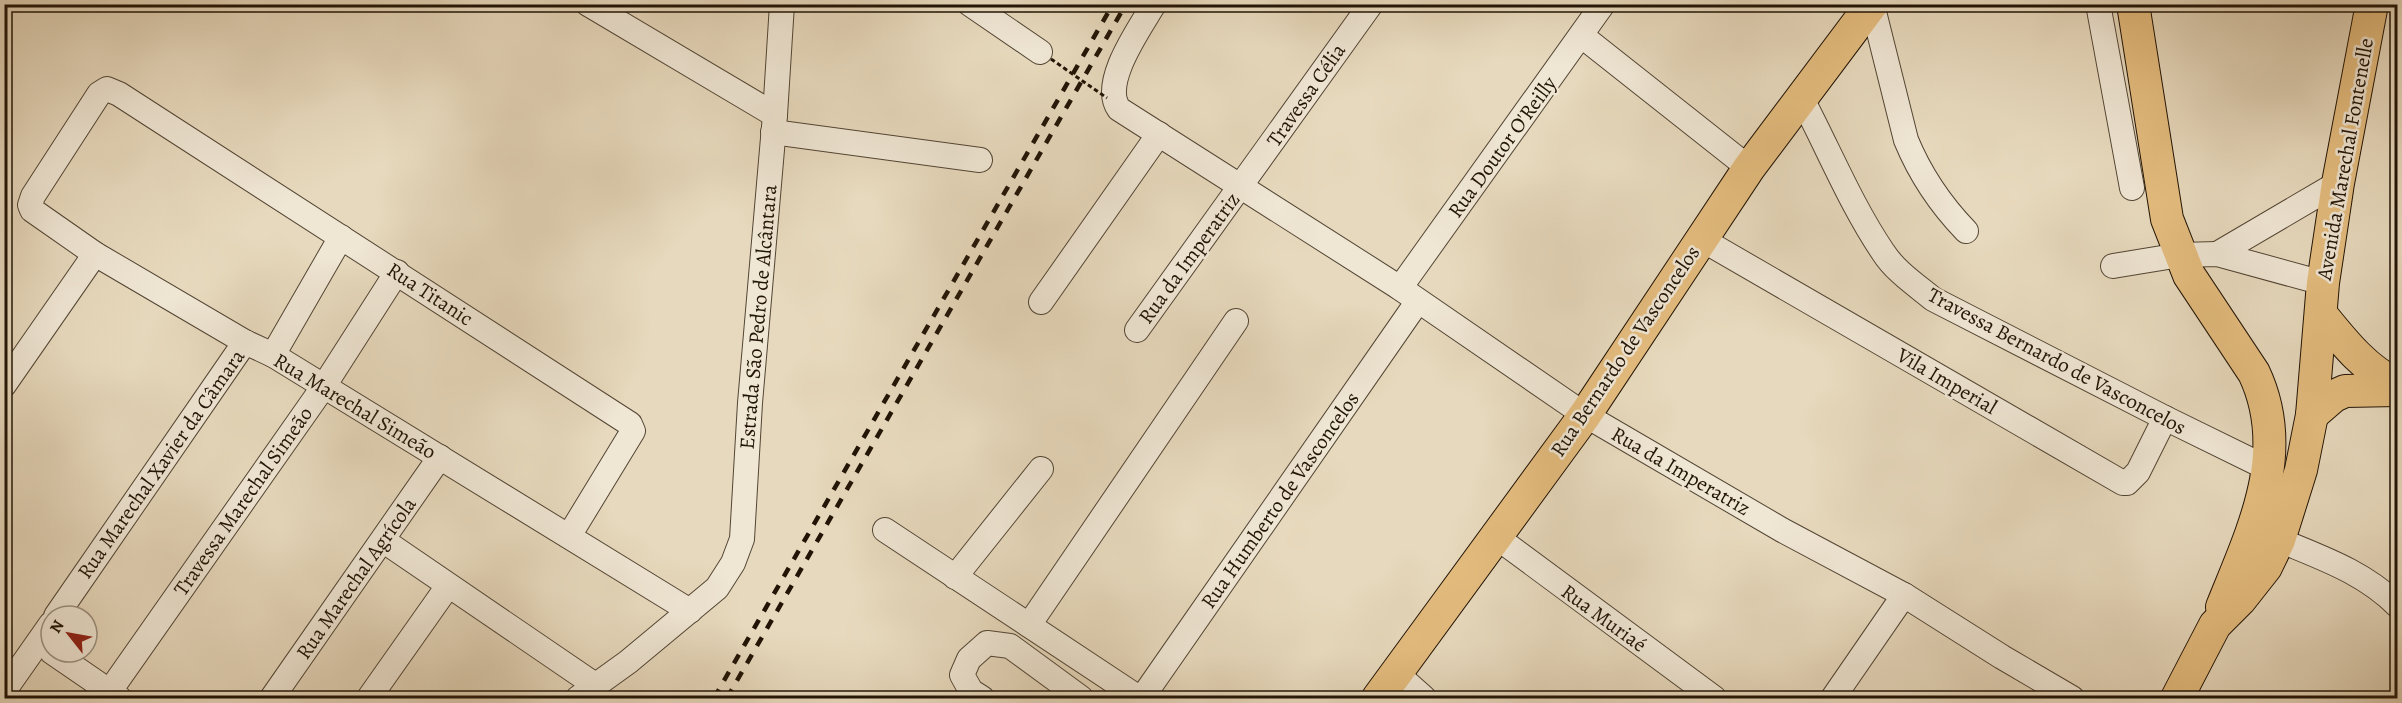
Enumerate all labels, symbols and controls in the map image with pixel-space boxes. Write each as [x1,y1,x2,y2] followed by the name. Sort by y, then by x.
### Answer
[2310,36,2380,283] street label: Avenida Marechal Fontenelle
[1260,38,1352,152] street label: Travessa Célia
[1441,70,1563,223] street label: Rua Doutor O'Reilly
[732,183,784,451] street label: Estrada São Pedro de Alcântara
[1132,187,1246,329] street label: Rua da Imperatriz
[1544,240,1706,462] street label: Rua Bernardo de Vasconcelos
[382,256,479,332] street label: Rua Titanic
[1923,281,2191,441] street label: Travessa Bernardo de Vasconcelos
[1891,341,2002,421] street label: Vila Imperial
[71,344,251,584] street label: Rua Marechal Xavier da Câmara
[268,346,442,466] street label: Rua Marechal Simeão
[1194,386,1366,614] street label: Rua Humberto de Vasconcelos
[167,401,319,601] street label: Travessa Marechal Simeão
[1606,420,1756,522] street label: Rua da Imperatriz
[289,491,423,665] street label: Rua Marechal Agrícola
[1556,577,1652,659] street label: Rua Muriaé
[39,604,99,664] north arrow
[45,616,70,637] text: N

